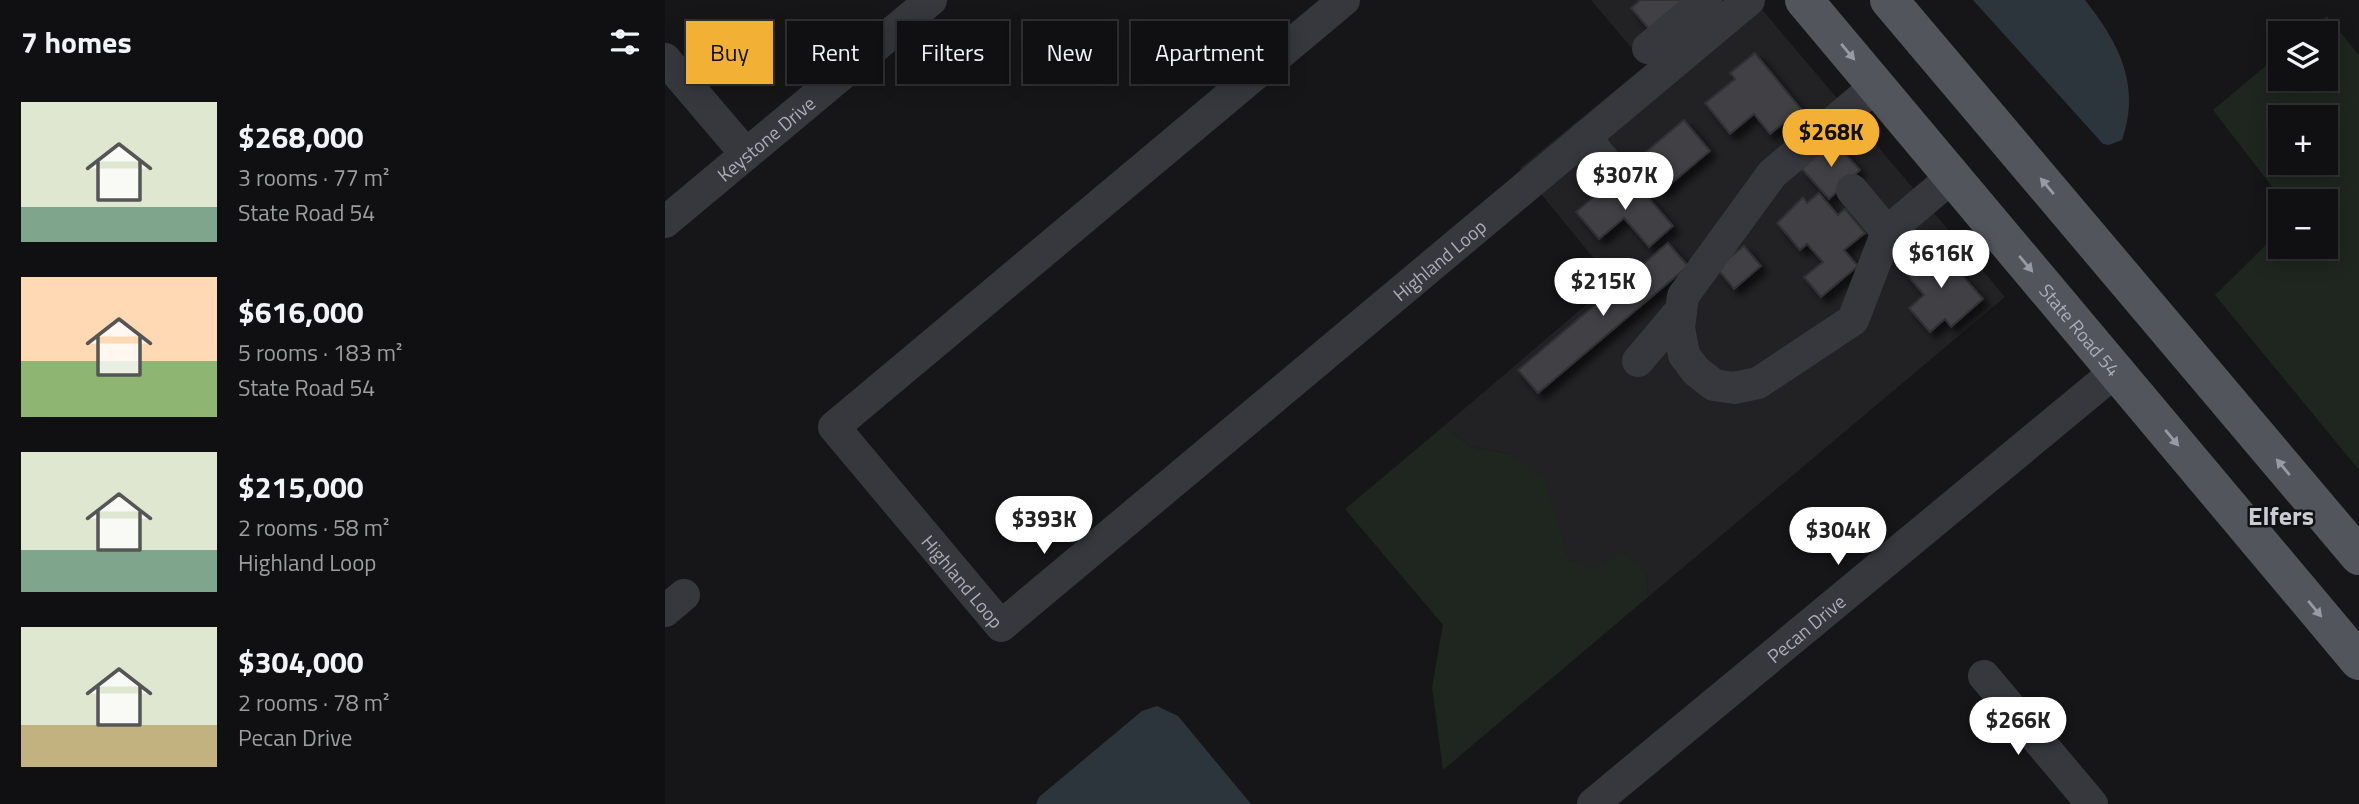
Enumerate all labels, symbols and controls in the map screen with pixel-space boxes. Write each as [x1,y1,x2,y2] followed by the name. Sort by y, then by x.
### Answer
[21,19,132,65] text: 7 homes
[686,21,773,84] chip: Buy
[787,21,883,84] chip: Rent
[897,21,1009,84] chip: Filters
[1023,21,1117,84] chip: New
[1131,21,1288,84] chip: Apartment
[2268,21,2338,259] map controls
[2268,21,2338,91] button: layers
[606,23,644,61] icon: filters
[1840,44,1855,61] one-way arrow
[710,88,821,188] street label: Keystone Drive
[2268,105,2338,175] button: +
[1782,110,1880,169] pin: $268K
[238,114,364,160] text: $268,000
[1798,114,1864,149] text: $268K
[77,130,161,214] icon: home
[1576,152,1674,212] pin: $307K
[1592,157,1658,192] text: $307K
[238,160,389,195] text: 3 rooms · 77 m²
[2039,178,2054,196] one-way arrow
[2268,189,2338,259] button: −
[238,195,375,230] text: State Road 54
[1386,212,1492,307] street label: Highland Loop
[1892,230,1990,290] pin: $616K
[1908,235,1974,270] text: $616K
[2018,255,2034,273] one-way arrow
[1554,258,1652,318] pin: $215K
[1570,263,1636,298] text: $215K
[2033,277,2128,382] street label: State Road 54
[238,289,364,335] text: $616,000
[77,305,161,389] icon: home
[238,335,402,370] text: 5 rooms · 183 m²
[238,370,375,405] text: State Road 54
[2164,429,2180,447] one-way arrow
[2276,458,2291,475] one-way arrow
[238,464,364,510] text: $215,000
[77,480,161,564] icon: home
[995,496,1093,556] pin: $393K
[2248,496,2314,535] district label: Elfers
[1011,501,1077,536] text: $393K
[1789,508,1887,567] pin: $304K
[238,510,389,545] text: 2 rooms · 58 m²
[1805,512,1871,547] text: $304K
[915,528,1011,634] street label: Highland Loop
[238,545,376,580] text: Highland Loop
[1760,587,1851,669] street label: Pecan Drive
[2308,599,2323,617] one-way arrow
[238,639,364,685] text: $304,000
[77,655,161,739] icon: home
[238,685,389,720] text: 2 rooms · 78 m²
[1969,698,2067,757] pin: $266K
[1985,702,2051,737] text: $266K
[238,720,352,755] text: Pecan Drive

